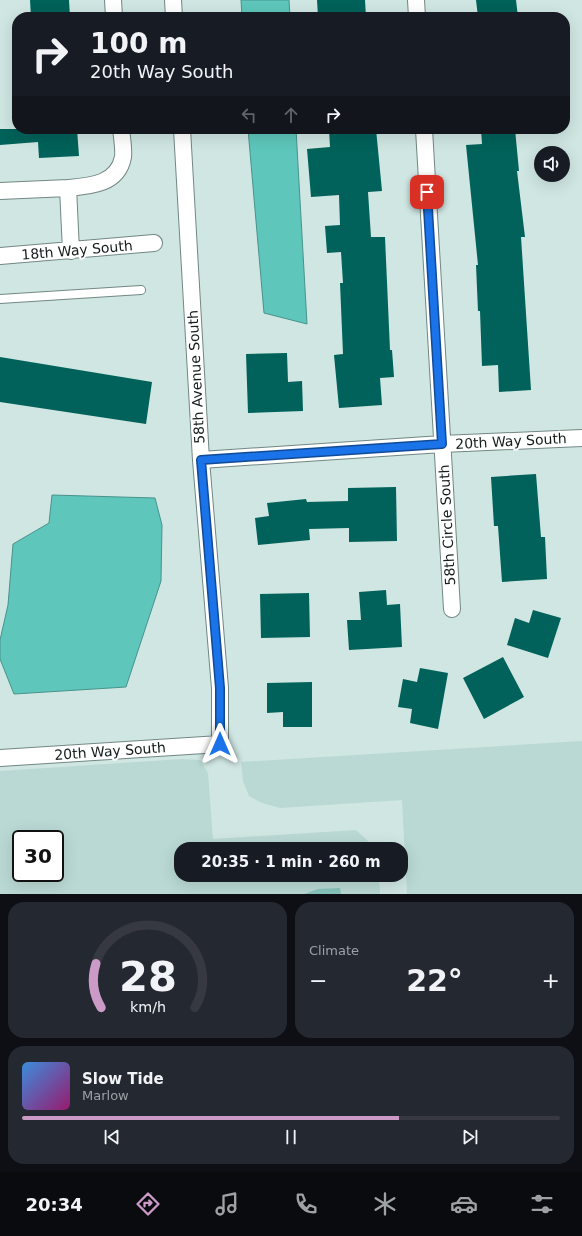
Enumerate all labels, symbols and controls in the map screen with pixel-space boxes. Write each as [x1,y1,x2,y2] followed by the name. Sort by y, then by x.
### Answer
[90,27,187,60] text: 100 m
[24,28,76,80] icon: right
[90,61,233,82] text: 20th Way South
[238,104,260,126] icon: left
[280,104,302,126] icon: ahead
[322,104,344,126] icon: right
[534,146,570,182] map controls
[534,146,570,182] button: sound
[410,175,444,209] pin
[416,181,438,203] icon: arrive
[21,237,133,263] street label: 18th Way South
[185,310,207,444] street label: 58th Avenue South
[455,430,567,452] street label: 20th Way South
[436,464,458,586] street label: 58th Circle South
[199,723,241,765] position arrow
[54,739,166,763] street label: 20th Way South
[12,830,64,882] speed limit sign: 30
[201,853,381,871] text: 20:35 · 1 min · 260 m
[309,943,359,958] text: Climate
[119,952,176,1001] text: 28
[406,963,463,998] text: 22°
[309,968,327,993] text: −
[542,968,560,993] text: +
[129,999,166,1015] text: km/h
[82,1070,164,1088] text: Slow Tide
[82,1088,129,1103] text: Marlow
[101,1126,123,1148] icon: previous
[280,1126,302,1148] icon: pause
[459,1126,481,1148] icon: next
[134,1190,162,1218] icon: directions
[213,1190,241,1218] icon: music
[292,1190,320,1218] icon: phone
[371,1190,399,1218] icon: climate
[450,1190,478,1218] icon: car
[528,1190,556,1218] icon: filters
[25,1194,83,1215] text: 20:34

